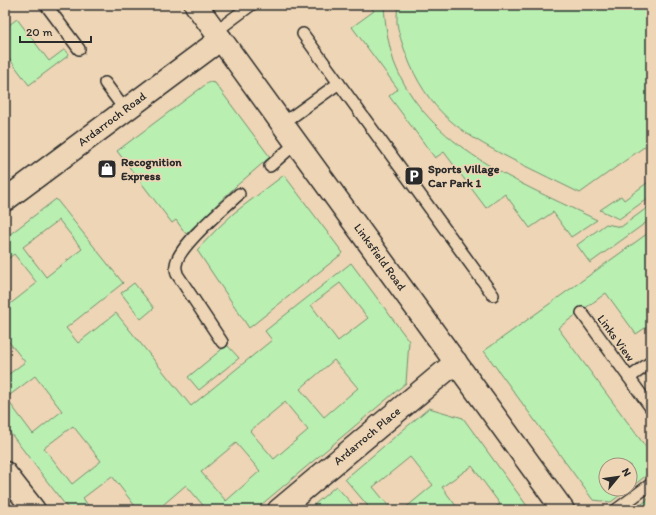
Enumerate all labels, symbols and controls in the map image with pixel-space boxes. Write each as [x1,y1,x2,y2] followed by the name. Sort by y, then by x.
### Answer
[20,18,91,44] scale bar
[26,25,53,39] text: 20 m
[75,89,149,149] street label: Ardarroch Road
[121,155,182,184] place label: Recognition Express
[96,158,118,180] shop icon: Recognition Express
[428,162,500,190] place label: Sports Village Car Park 1
[403,165,425,187] parking icon: Sports Village Car Park 1
[351,221,409,294] street label: Linksfield Road
[594,312,638,364] street label: Links View
[331,404,403,468] street label: Ardarroch Place
[598,457,638,497] north arrow
[619,466,634,479] text: N

